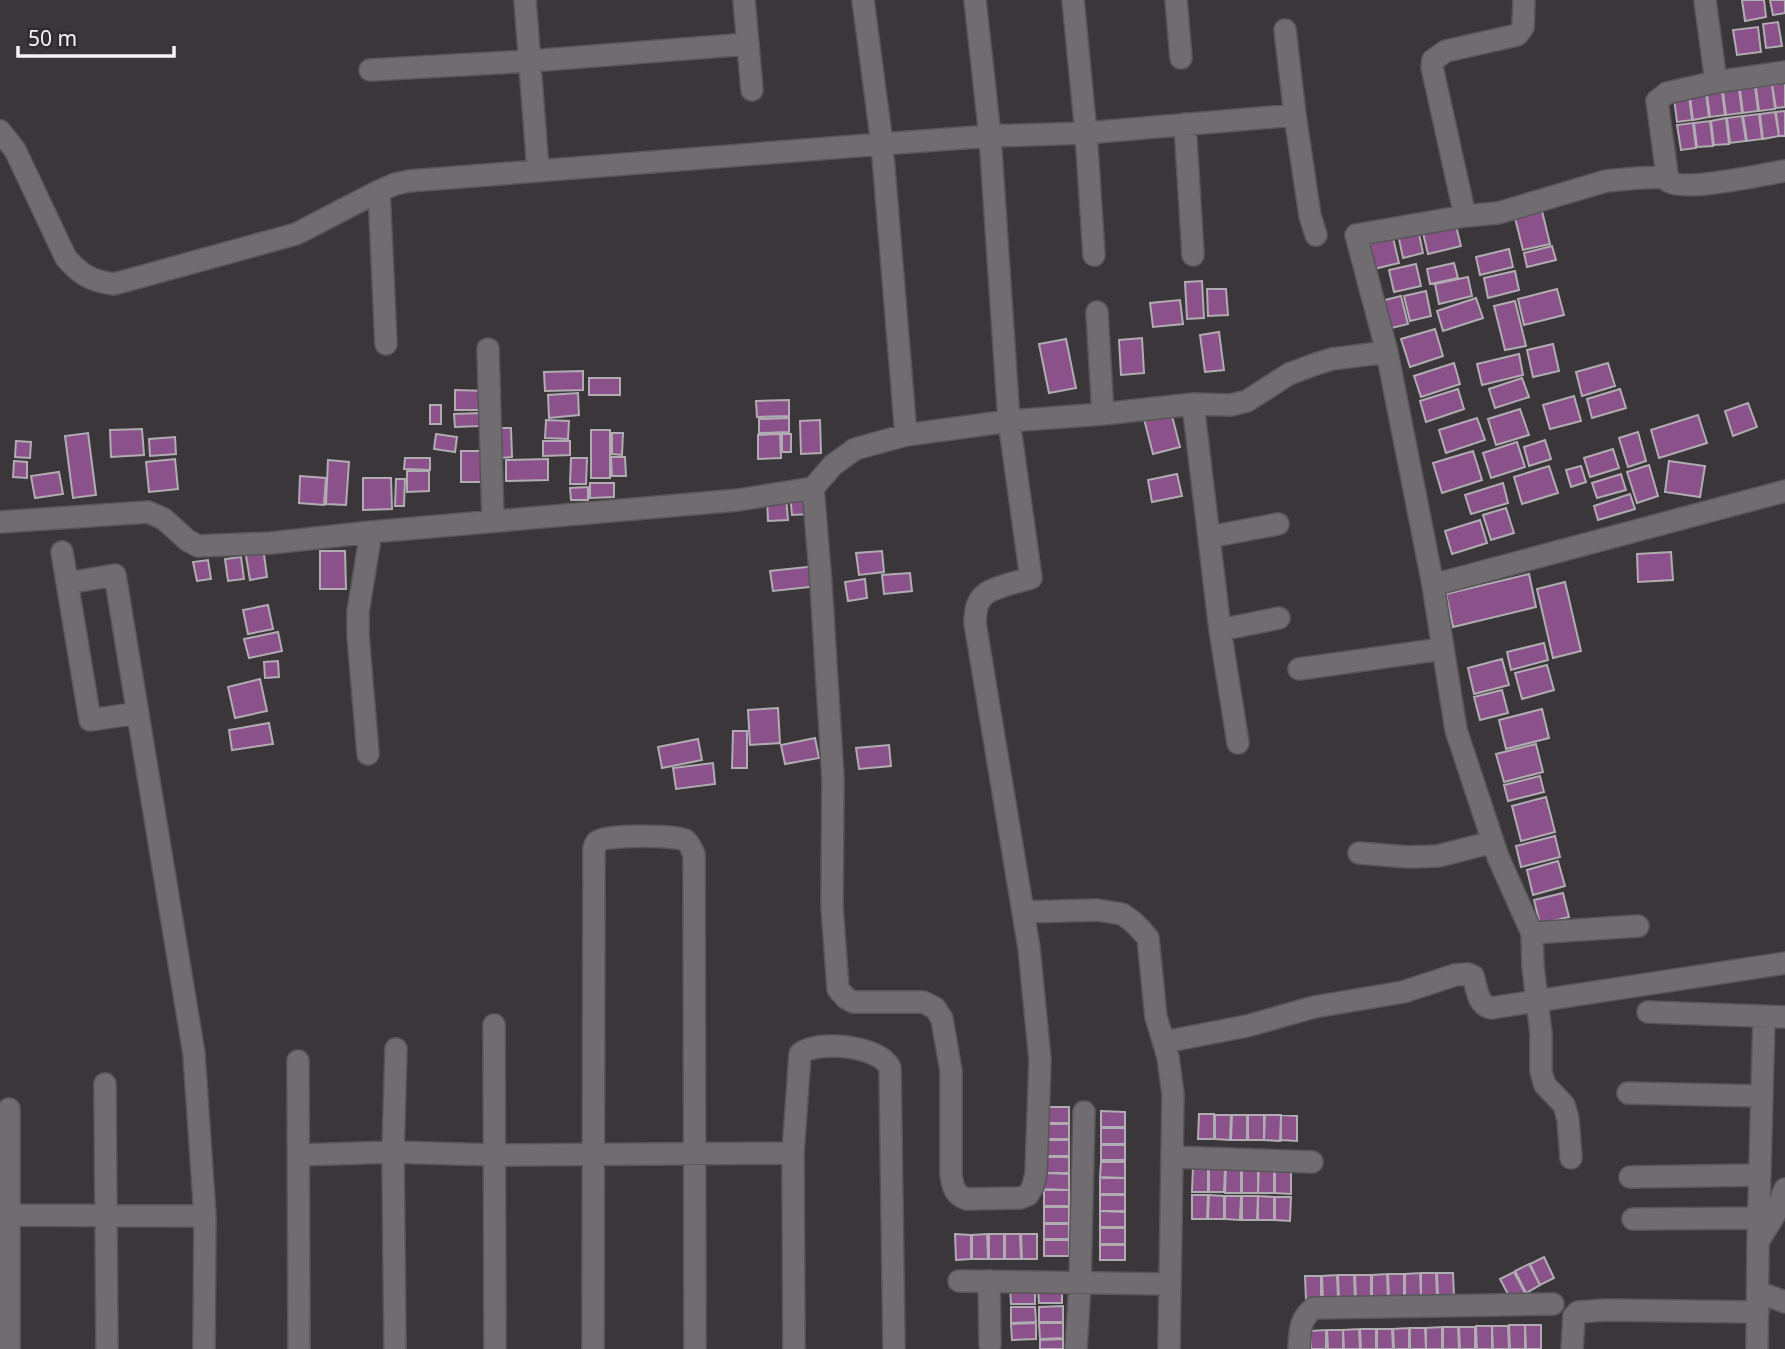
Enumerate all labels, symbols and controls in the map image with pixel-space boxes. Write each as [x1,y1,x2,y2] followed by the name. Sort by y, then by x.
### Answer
[18,14,173,58] scale bar
[28,24,77,52] text: 50 m

